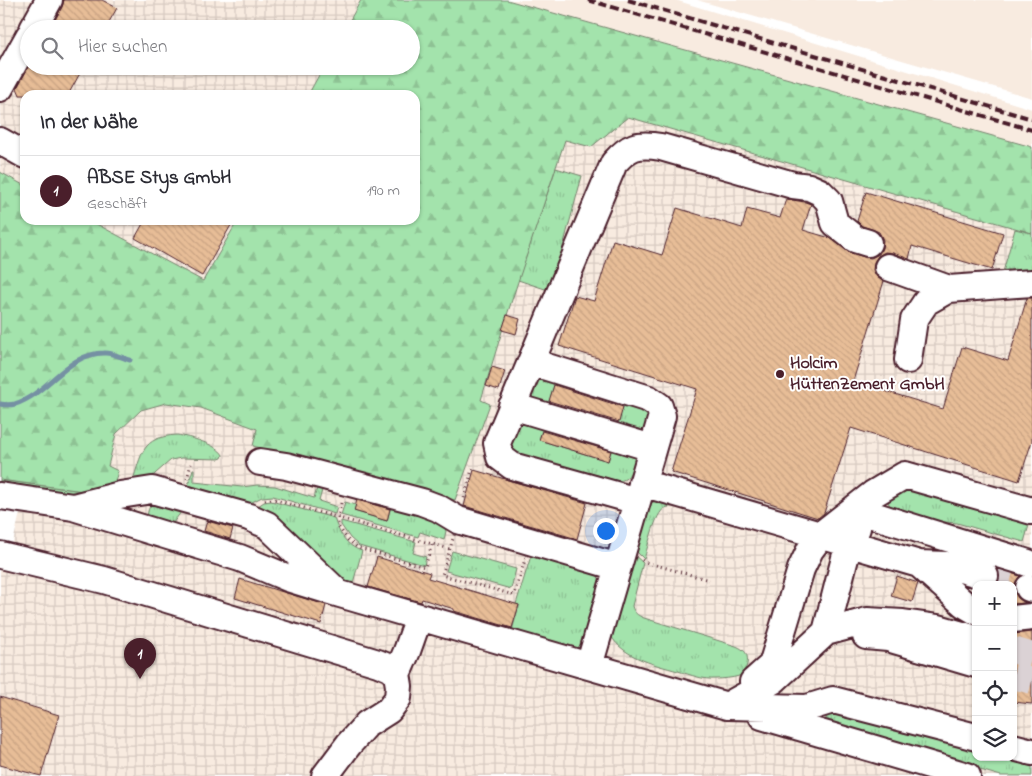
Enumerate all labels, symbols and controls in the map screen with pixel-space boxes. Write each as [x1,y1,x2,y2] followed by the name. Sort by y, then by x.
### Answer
[20,20,420,75] search box
[38,34,66,62] icon: search
[78,34,167,61] text: Hier suchen
[40,108,138,138] text: In der Nähe
[87,165,231,192] text: ABSE Stys GmbH
[53,179,59,203] text: 1
[367,179,400,203] text: 190 m
[87,192,147,216] text: Geschäft
[790,351,945,398] place label: Holcim HüttenZement GmbH
[774,368,786,380] marker: Holcim HüttenZement GmbH
[593,518,619,544] your location
[972,581,1017,761] map controls
[972,581,1017,626] button: +
[972,626,1017,671] button: −
[124,638,156,679] pin: 1
[972,671,1017,716] button: locate
[972,716,1017,761] button: layers

